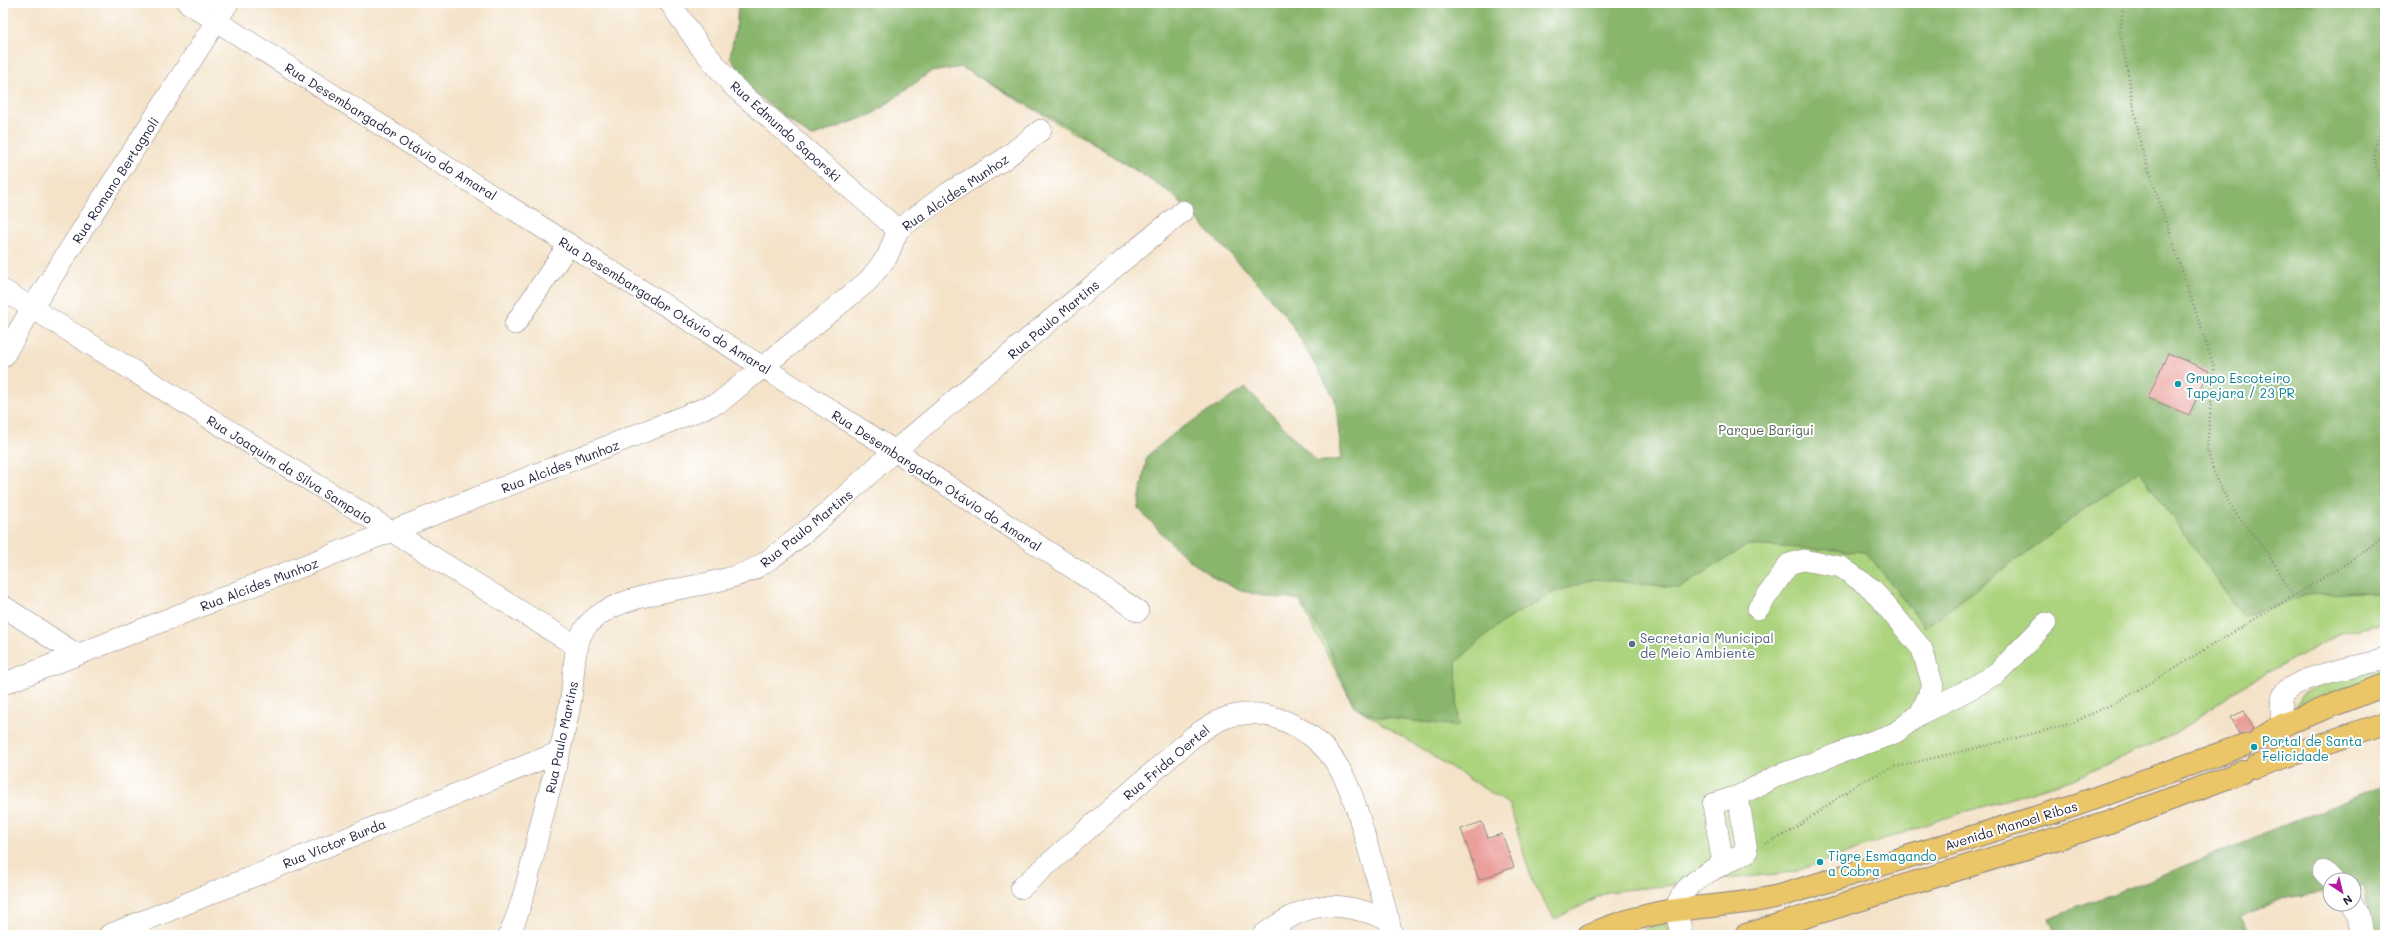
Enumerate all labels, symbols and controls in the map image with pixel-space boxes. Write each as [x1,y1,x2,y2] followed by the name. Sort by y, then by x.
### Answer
[282,58,500,204] street label: Rua Desembargador Otávio do Amaral
[727,77,845,185] street label: Rua Edmundo Saporski
[68,114,162,246] street label: Rua Romano Bertagnoli
[898,150,1012,234] street label: Rua Alcides Munhoz
[556,232,774,378] street label: Rua Desembargador Otávio do Amaral
[1004,276,1102,362] street label: Rua Paulo Martins
[2186,369,2295,401] place label: Grupo Escoteiro Tapejara / 23 PR
[2173,379,2183,389] marker: Grupo Escoteiro Tapejara / 23 PR
[829,406,1045,554] street label: Rua Desembargador Otávio do Amaral
[204,411,376,527] street label: Rua Joaquim da Silva Sampaio
[1718,421,1814,438] park label: Parque Barigui
[498,436,622,496] street label: Rua Alcides Munhoz
[756,485,856,571] street label: Rua Paulo Martins
[197,554,321,614] street label: Rua Alcides Munhoz
[1640,629,1774,661] place label: Secretaria Municipal de Meio Ambiente
[1627,639,1637,649] marker: Secretaria Municipal de Meio Ambiente
[541,679,581,795] street label: Rua Paulo Martins
[1119,721,1213,803] street label: Rua Frida Oertel
[2262,732,2362,764] place label: Portal de Santa Felicidade
[2249,742,2259,752] marker: Portal de Santa Felicidade
[1942,797,2080,853] street label: Avenida Manoel Ribas
[280,815,388,871] street label: Rua Victor Burda
[1828,847,1937,879] place label: Tigre Esmagando a Cobra
[1815,857,1825,867] marker: Tigre Esmagando a Cobra
[2322,872,2362,912] north arrow
[2340,892,2356,909] text: N

